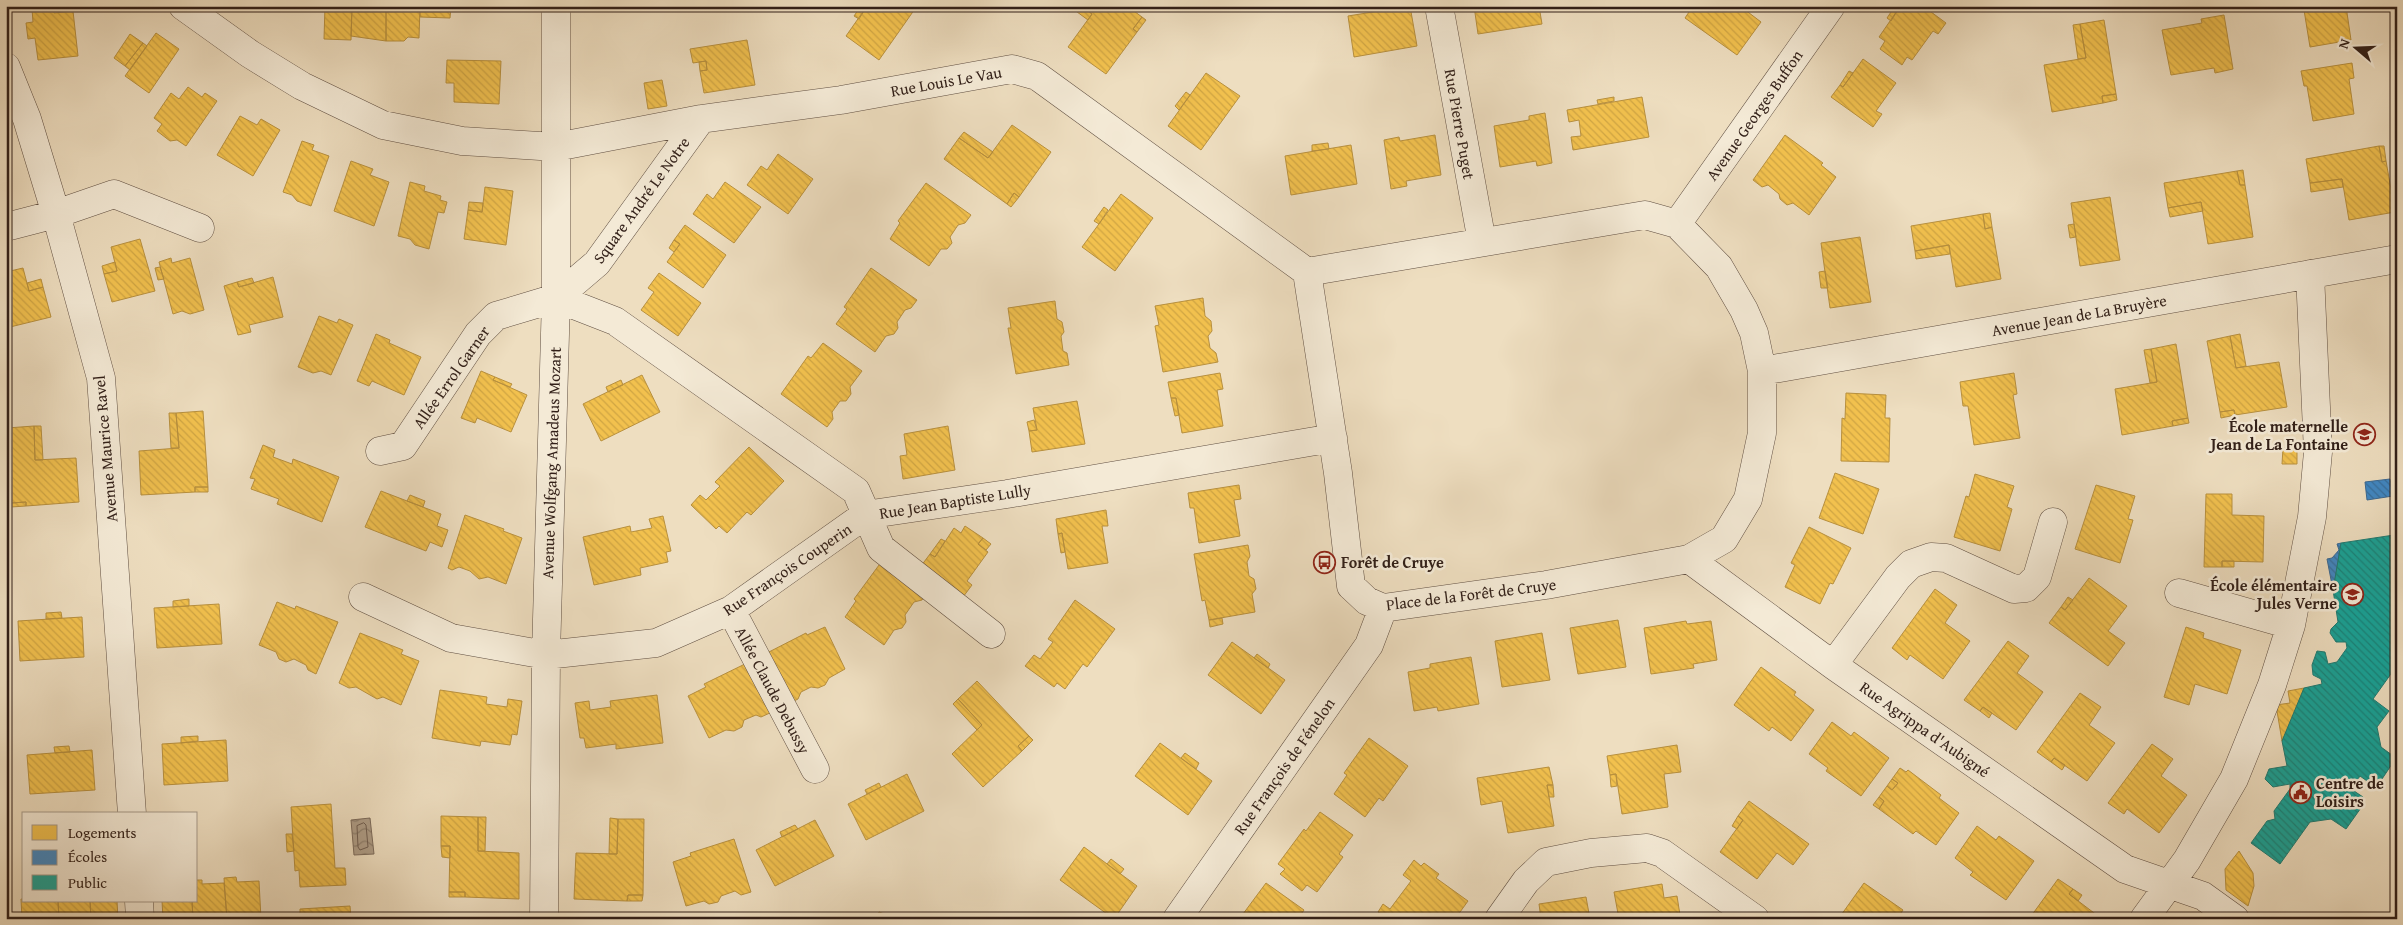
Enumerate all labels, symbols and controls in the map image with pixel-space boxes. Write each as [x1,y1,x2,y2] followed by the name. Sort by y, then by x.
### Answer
[2330,22,2380,72] north arrow
[2333,35,2355,51] text: N
[1700,45,1808,185] street label: Avenue Georges Buffon
[889,59,1004,103] street label: Rue Louis Le Vau
[1438,67,1482,182] street label: Rue Pierre Puget
[587,132,695,268] street label: Square André Le Notre
[1990,288,2168,342] street label: Avenue Jean de La Bruyère
[406,320,496,433] street label: Allée Errol Garner
[535,346,567,580] street label: Avenue Wolfgang Amadeus Mozart
[87,374,123,523] street label: Avenue Maurice Ravel
[2208,414,2348,456] place label: École maternelle Jean de La Fontaine
[2352,423,2376,447] school or university icon: École maternelle Jean de La Fontaine
[877,477,1033,525] street label: Rue Jean Baptiste Lully
[718,517,856,621] street label: Rue François Couperin
[1313,550,1337,574] bus stop icon: Forêt de Cruye
[1341,550,1444,574] place label: Forêt de Cruye
[1385,572,1557,616] street label: Place de la Forêt de Cruye
[2210,573,2337,615] place label: École élémentaire Jules Verne
[2341,582,2365,606] school or university icon: École élémentaire Jules Verne
[729,622,817,758] street label: Allée Claude Debussy
[1855,675,1995,783] street label: Rue Agrippa d'Aubigné
[1228,693,1340,839] street label: Rue François de Fénelon
[2316,771,2384,813] place label: Centre de Loisirs
[2288,780,2312,804] public building icon: Centre de Loisirs
[22,812,198,902] legend
[68,822,136,843] text: Logements
[68,846,107,867] text: Écoles
[68,872,107,893] text: Public

